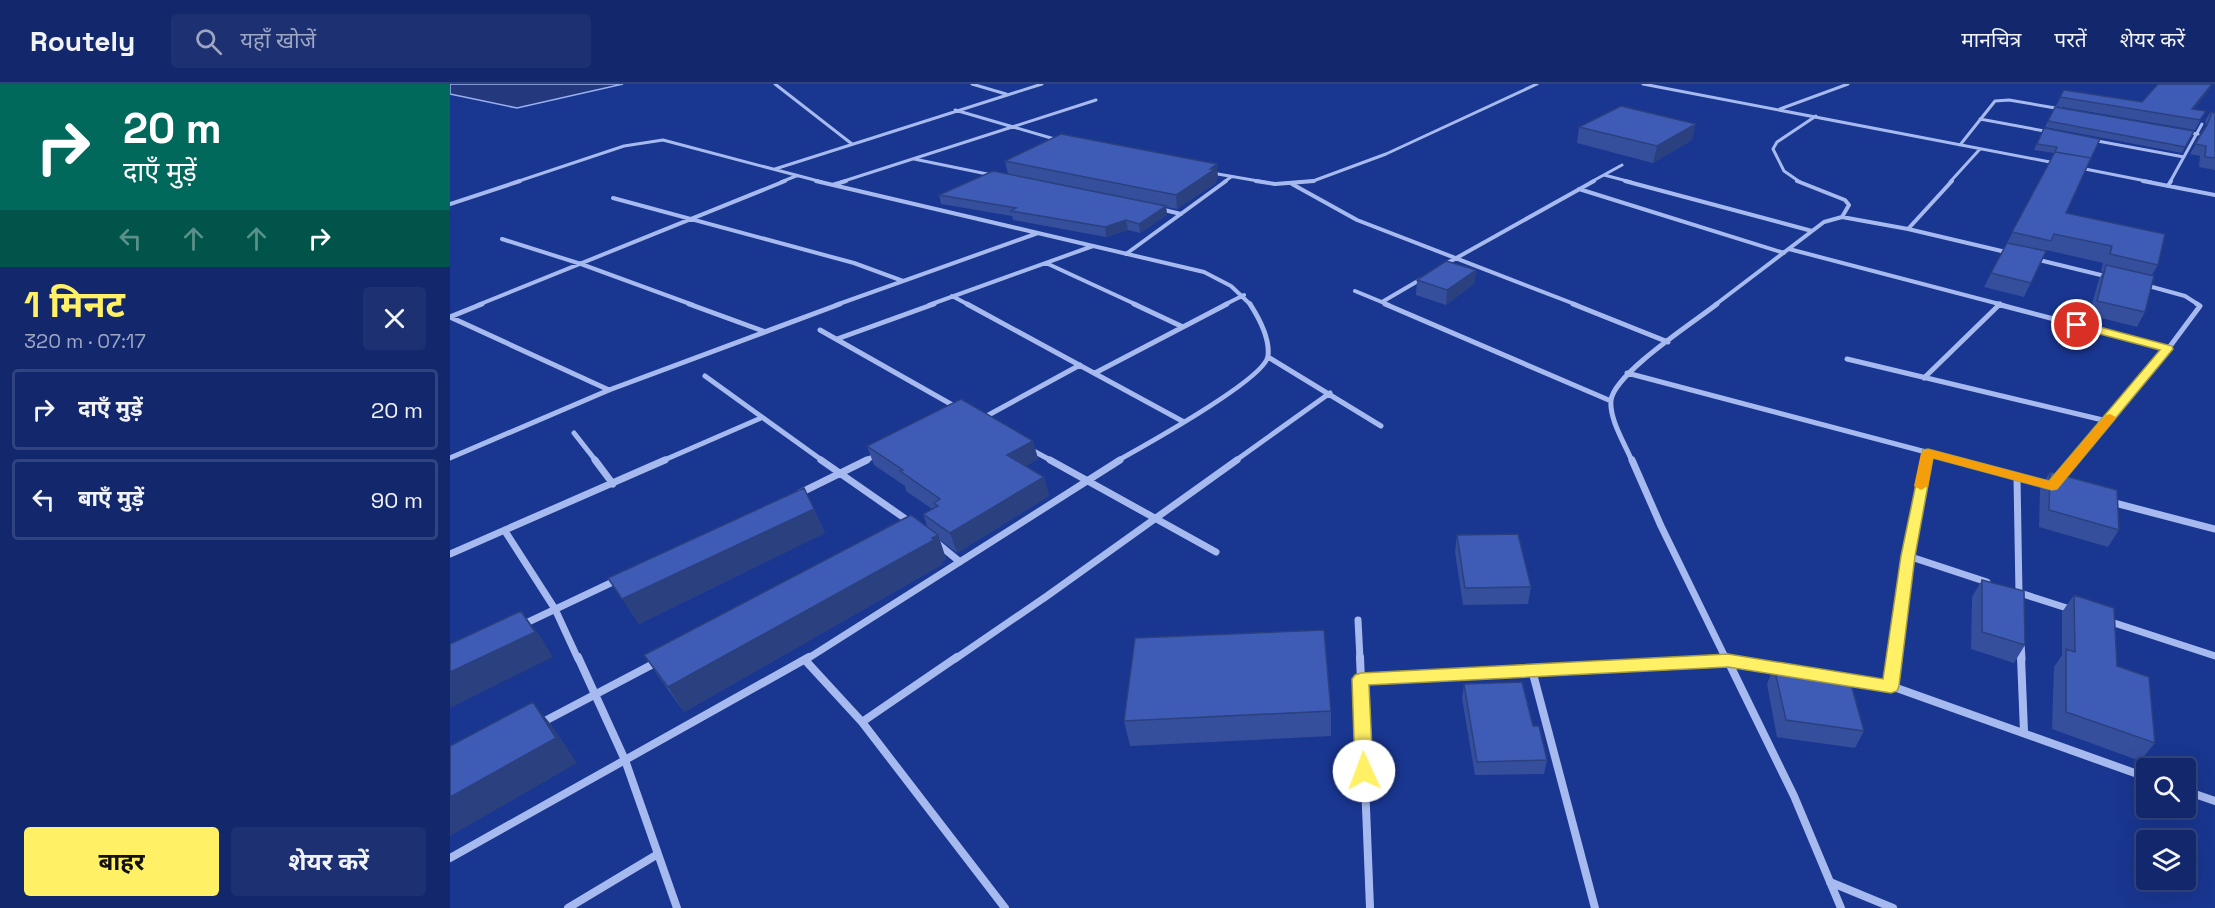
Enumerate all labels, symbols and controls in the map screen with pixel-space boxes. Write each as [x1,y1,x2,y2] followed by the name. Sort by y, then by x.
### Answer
[171,14,591,68] search box
[30,23,135,59] text: Routely
[192,25,225,58] icon: search
[240,26,316,54] text: यहाँ खोजें
[1961,26,2021,53] text: मानचित्र
[2054,26,2087,53] text: परतें
[2120,26,2185,53] text: शेयर करें
[123,102,222,155] text: 20 m
[24,108,102,186] icon: right
[123,154,197,189] text: दाएँ मुड़ें
[114,222,147,255] icon: left
[177,222,210,255] icon: ahead
[240,222,273,255] icon: ahead
[303,222,336,255] icon: right
[24,282,125,328] text: 1 मिनट
[363,287,426,350] button: close
[2051,299,2102,350] pin
[2060,308,2093,341] icon: arrive
[24,328,146,354] text: 320 m · 07:17
[27,393,60,426] icon: right
[78,394,143,422] text: दाएँ मुड़ें
[371,396,423,424] text: 20 m
[27,483,60,516] icon: left
[78,484,144,512] text: बाएँ मुड़ें
[371,486,423,514] text: 90 m
[1332,739,1396,803] position arrow
[2136,758,2196,890] map controls
[2136,758,2196,818] button: search
[24,827,219,896] button: बाहर
[231,827,426,896] button: शेयर करें
[2136,830,2196,890] button: layers

